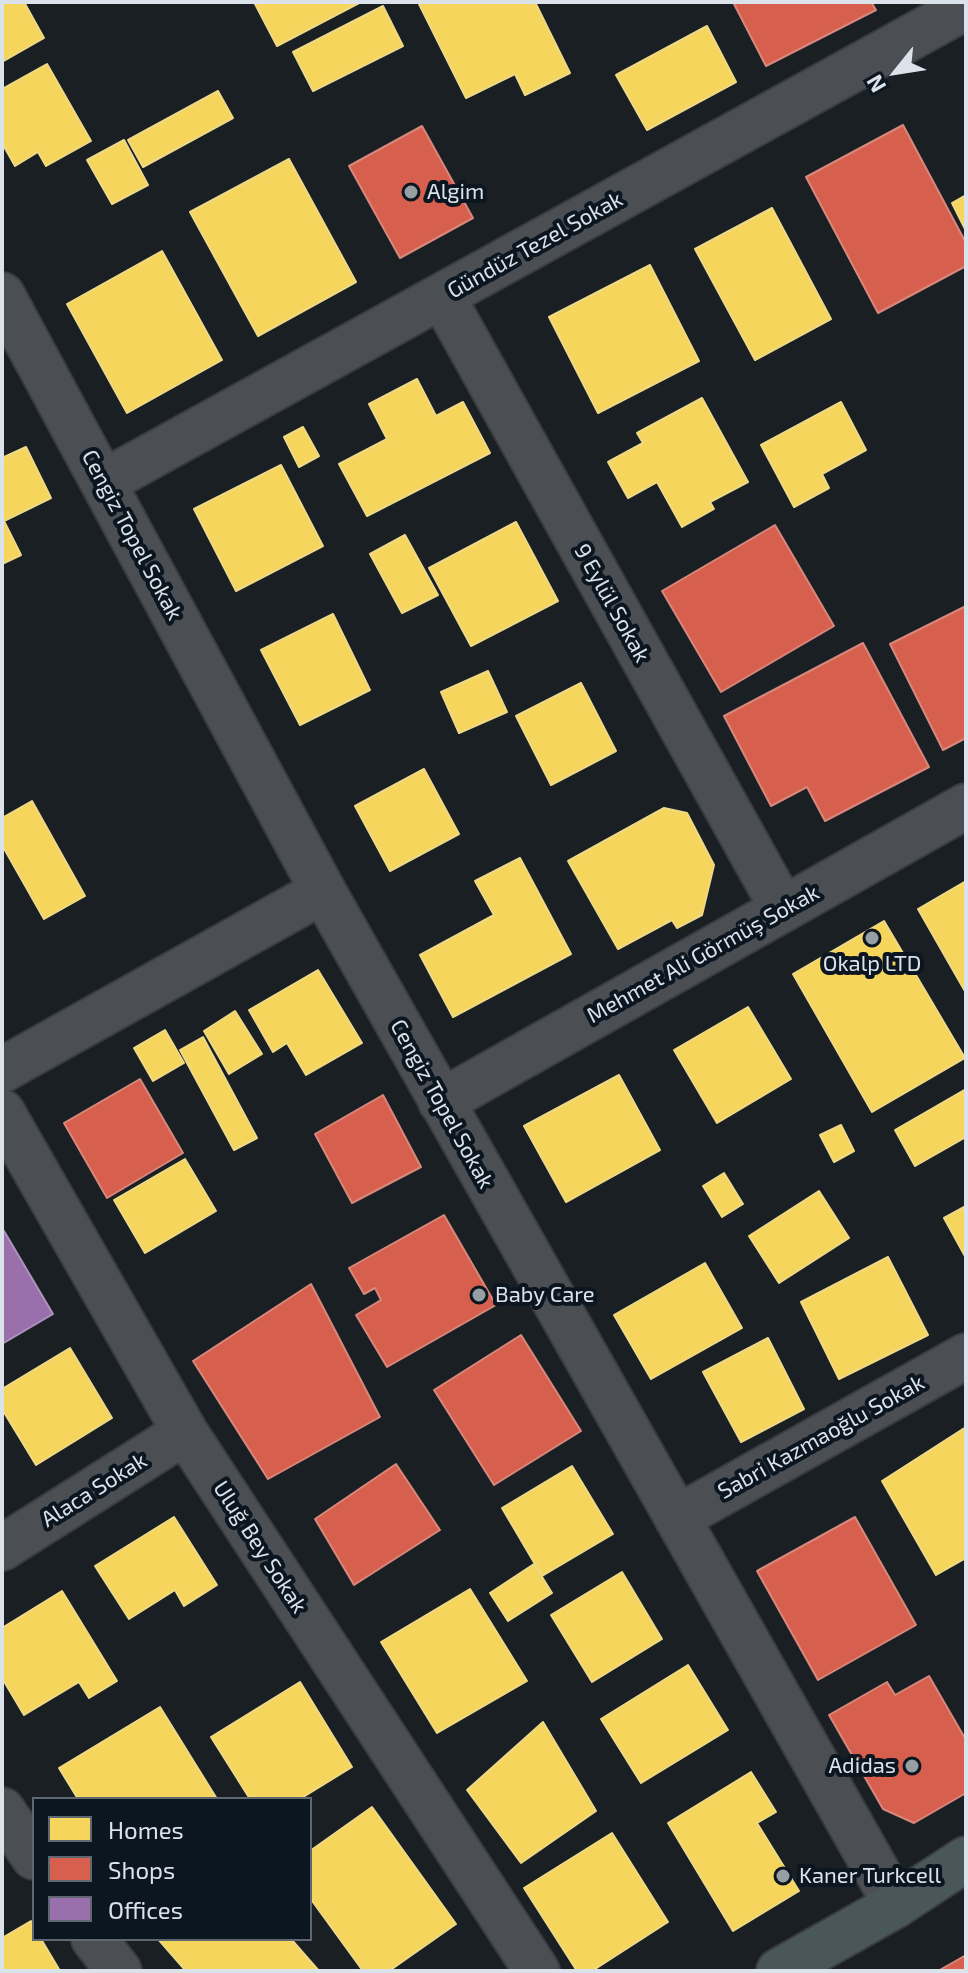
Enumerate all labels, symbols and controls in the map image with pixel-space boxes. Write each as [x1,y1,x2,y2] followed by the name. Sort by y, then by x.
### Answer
[856,32,936,112] north arrow
[860,71,890,97] text: N
[427,179,484,205] place label: Algim
[402,183,420,201] marker: Algim
[443,186,627,304] street label: Gündüz Tezel Sokak
[76,445,188,625] street label: Cengiz Topel Sokak
[569,539,655,667] street label: 9 Eylül Sokak
[582,879,824,1029] street label: Mehmet Ali Görmüş Sokak
[863,929,881,947] marker: Okalp LTD
[823,951,921,977] place label: Okalp LTD
[385,1015,499,1193] street label: Cengiz Topel Sokak
[495,1282,595,1308] place label: Baby Care
[470,1286,488,1304] marker: Baby Care
[713,1369,929,1505] street label: Sabri Kazmaoğlu Sokak
[36,1447,152,1533] street label: Alaca Sokak
[207,1476,313,1618] street label: Uluğ Bey Sokak
[828,1753,896,1779] place label: Adidas
[903,1757,921,1775] marker: Adidas
[32,1797,312,1941] legend
[108,1815,184,1844] text: Homes
[108,1855,175,1884] text: Shops
[799,1863,941,1889] place label: Kaner Turkcell
[774,1867,792,1885] marker: Kaner Turkcell
[108,1895,183,1924] text: Offices

